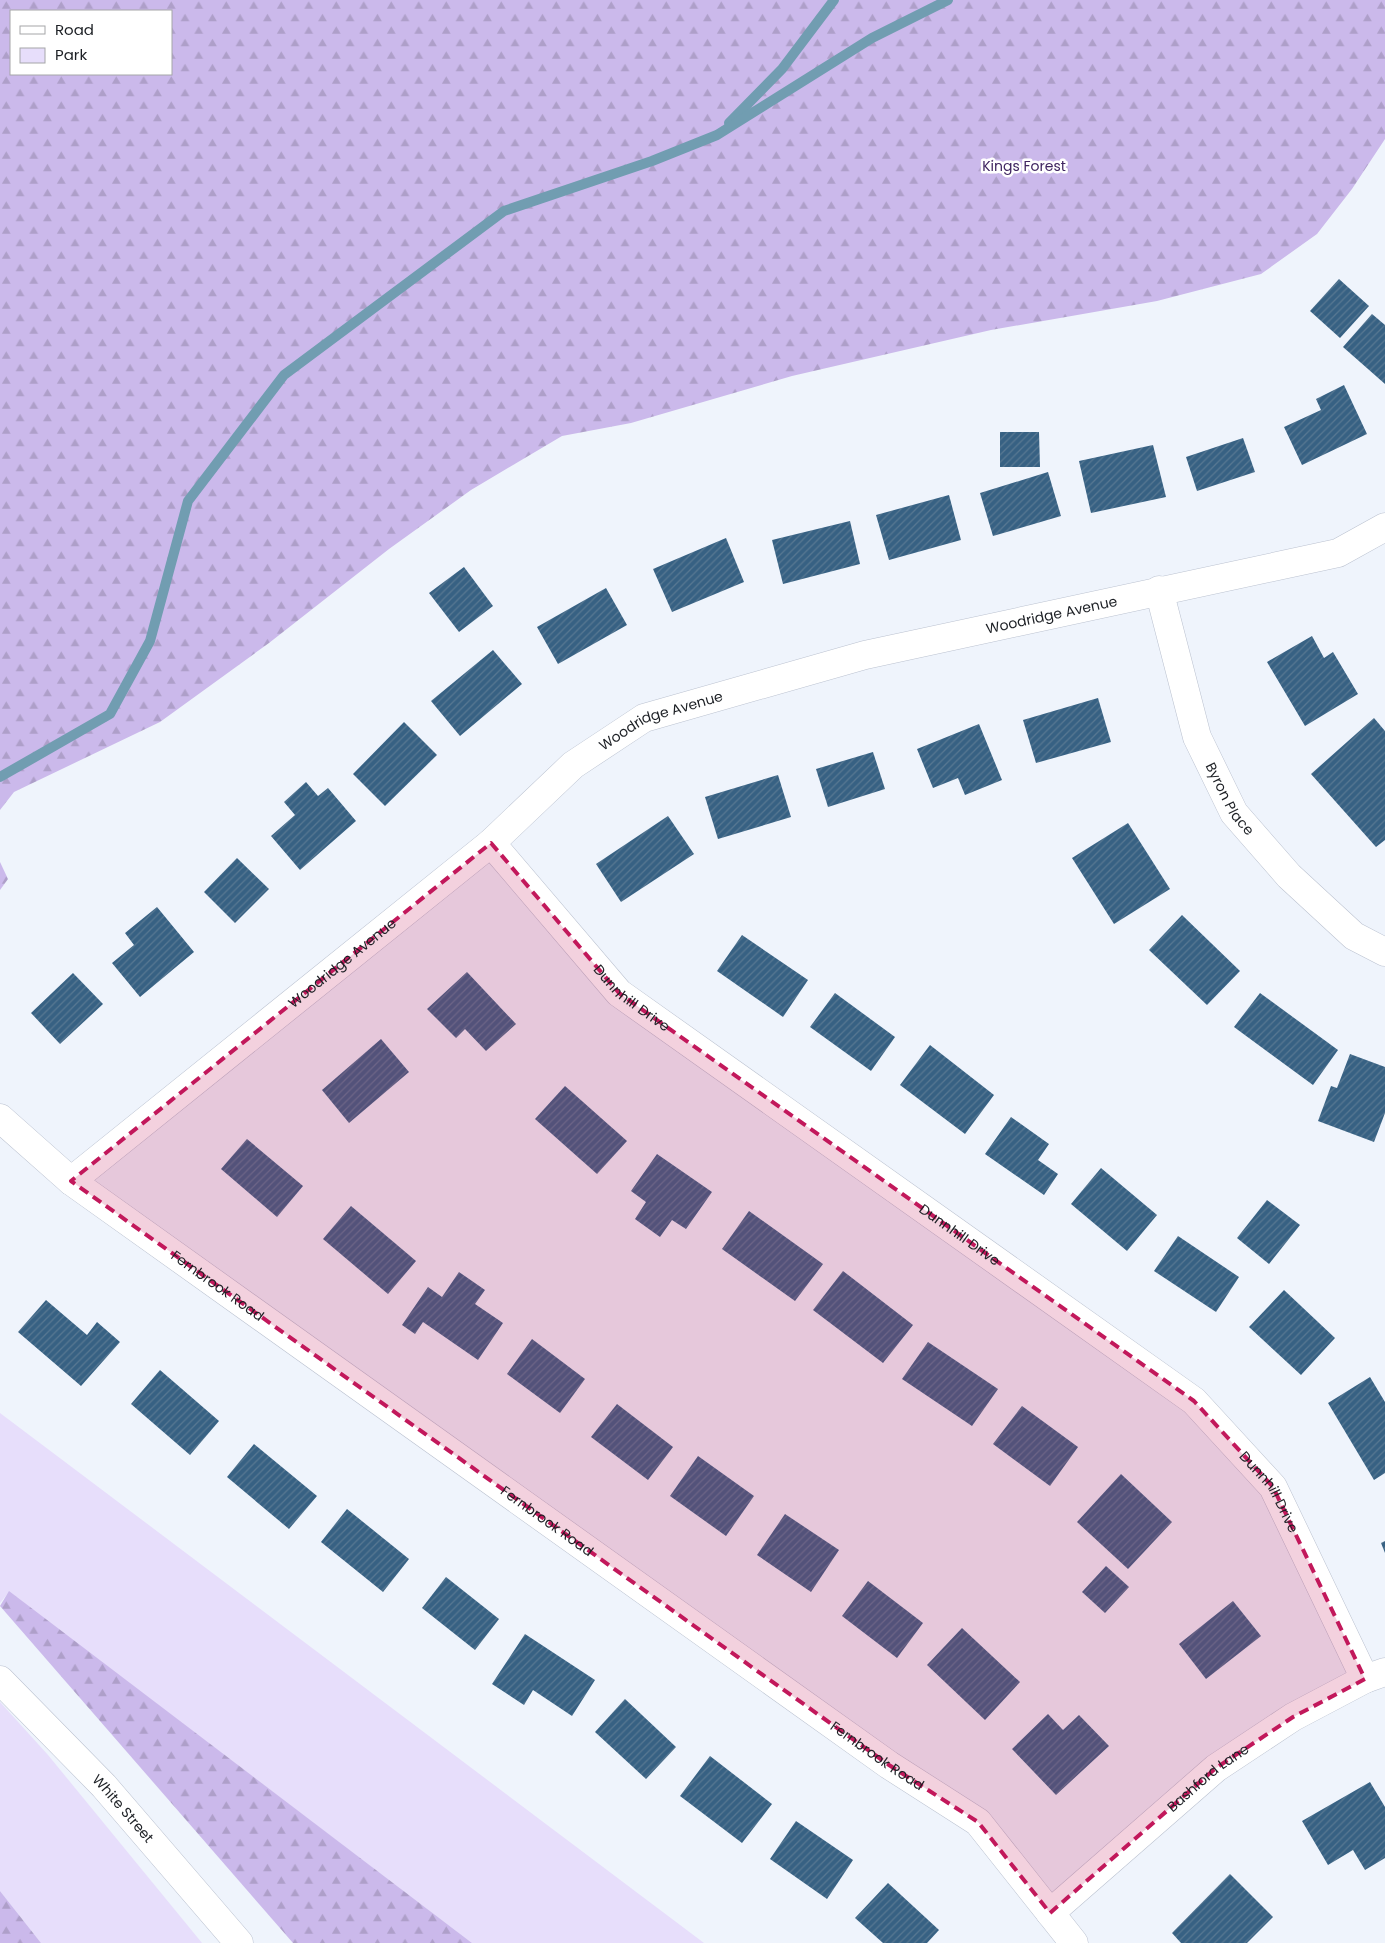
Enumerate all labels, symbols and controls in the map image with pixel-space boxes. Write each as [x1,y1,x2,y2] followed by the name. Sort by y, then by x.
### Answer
[10,10,172,75] legend
[55,19,94,40] text: Road
[55,44,87,65] text: Park
[982,156,1066,176] park label: Kings Forest
[984,591,1119,639] street label: Woodridge Avenue
[595,686,725,755] street label: Woodridge Avenue
[1201,759,1259,840] street label: Byron Place
[284,913,401,1013] street label: Woodridge Avenue
[589,960,674,1036] street label: Dunnhill Drive
[915,1199,1005,1271] street label: Dunnhill Drive
[167,1246,268,1326] street label: Fernbrook Road
[1235,1447,1304,1536] street label: Dunnhill Drive
[497,1481,598,1561] street label: Fernbrook Road
[826,1716,928,1795] street label: Fernbrook Road
[1163,1739,1253,1816] street label: Bashford Lane
[88,1770,158,1847] street label: White Street

